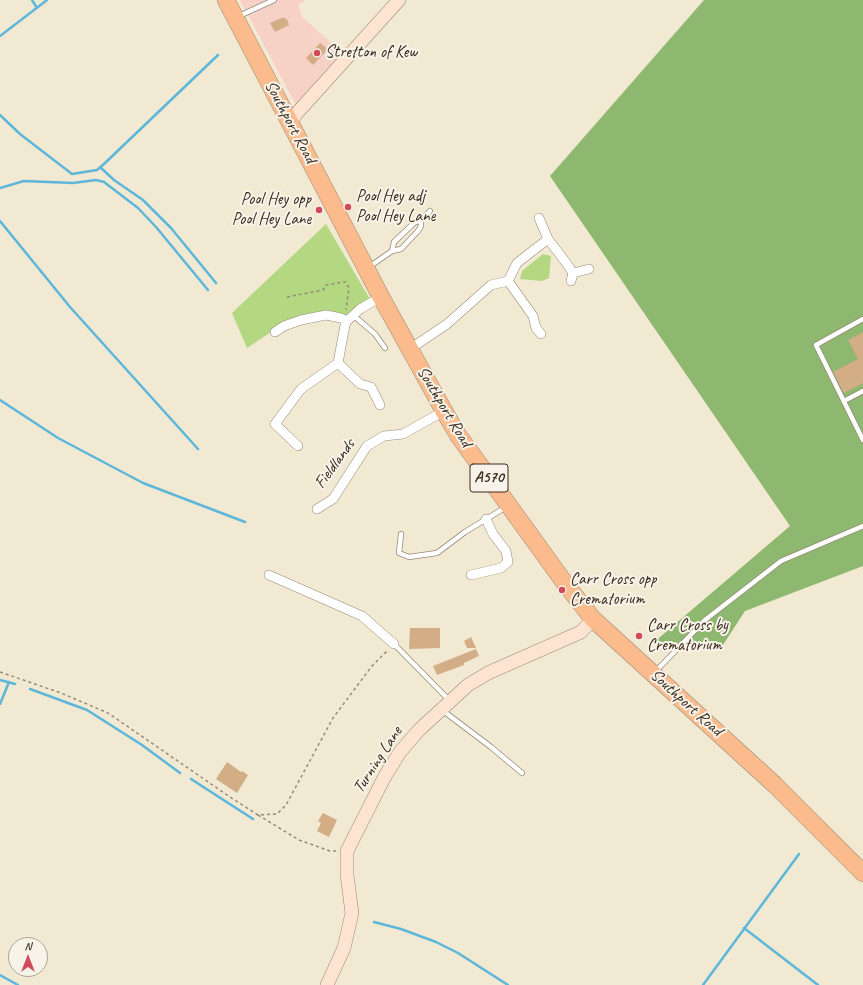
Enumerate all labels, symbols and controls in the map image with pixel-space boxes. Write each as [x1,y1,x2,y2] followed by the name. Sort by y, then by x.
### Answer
[325,43,417,63] place label: Stretton of Kew
[312,48,322,58] marker: Stretton of Kew
[260,77,320,167] street label: Southport Road
[356,187,435,227] place label: Pool Hey adj Pool Hey Lane
[232,190,311,230] place label: Pool Hey opp Pool Hey Lane
[343,202,353,212] marker: Pool Hey adj Pool Hey Lane
[314,205,324,215] marker: Pool Hey opp Pool Hey Lane
[412,363,476,451] street label: Southport Road
[310,435,360,493] street label: Fieldlands
[470,464,508,492] road number: A570
[570,570,657,610] place label: Carr Cross opp Crematorium
[557,585,567,595] marker: Carr Cross opp Crematorium
[647,616,728,656] place label: Carr Cross by Crematorium
[634,631,644,641] marker: Carr Cross by Crematorium
[646,665,726,741] street label: Southport Road
[349,723,407,797] street label: Turning Lane
[8,937,48,977] north arrow
[25,939,31,953] text: N

